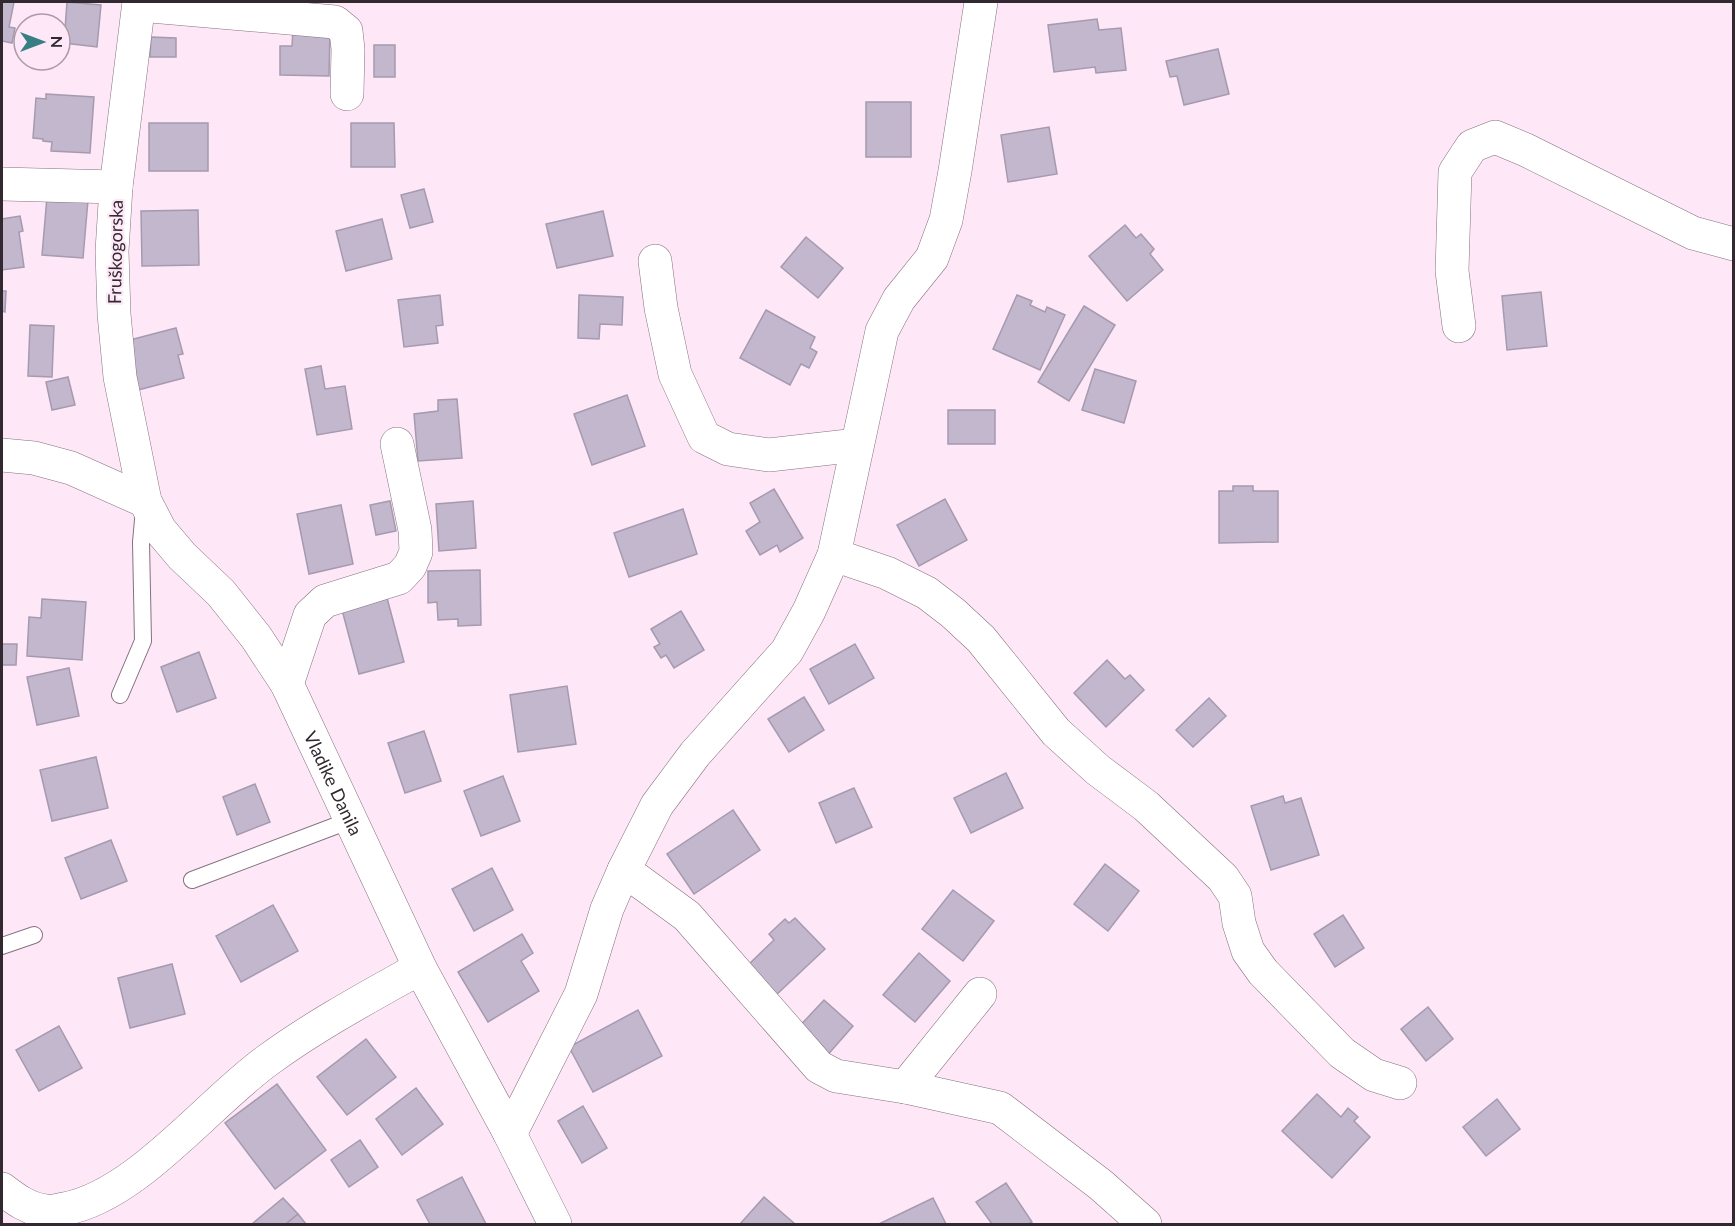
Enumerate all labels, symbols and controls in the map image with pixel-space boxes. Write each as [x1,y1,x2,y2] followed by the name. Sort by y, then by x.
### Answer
[12,12,72,72] north arrow
[48,36,67,48] text: N
[103,200,127,304] street label: Fruškogorska
[300,728,367,839] street label: Vladike Danila

